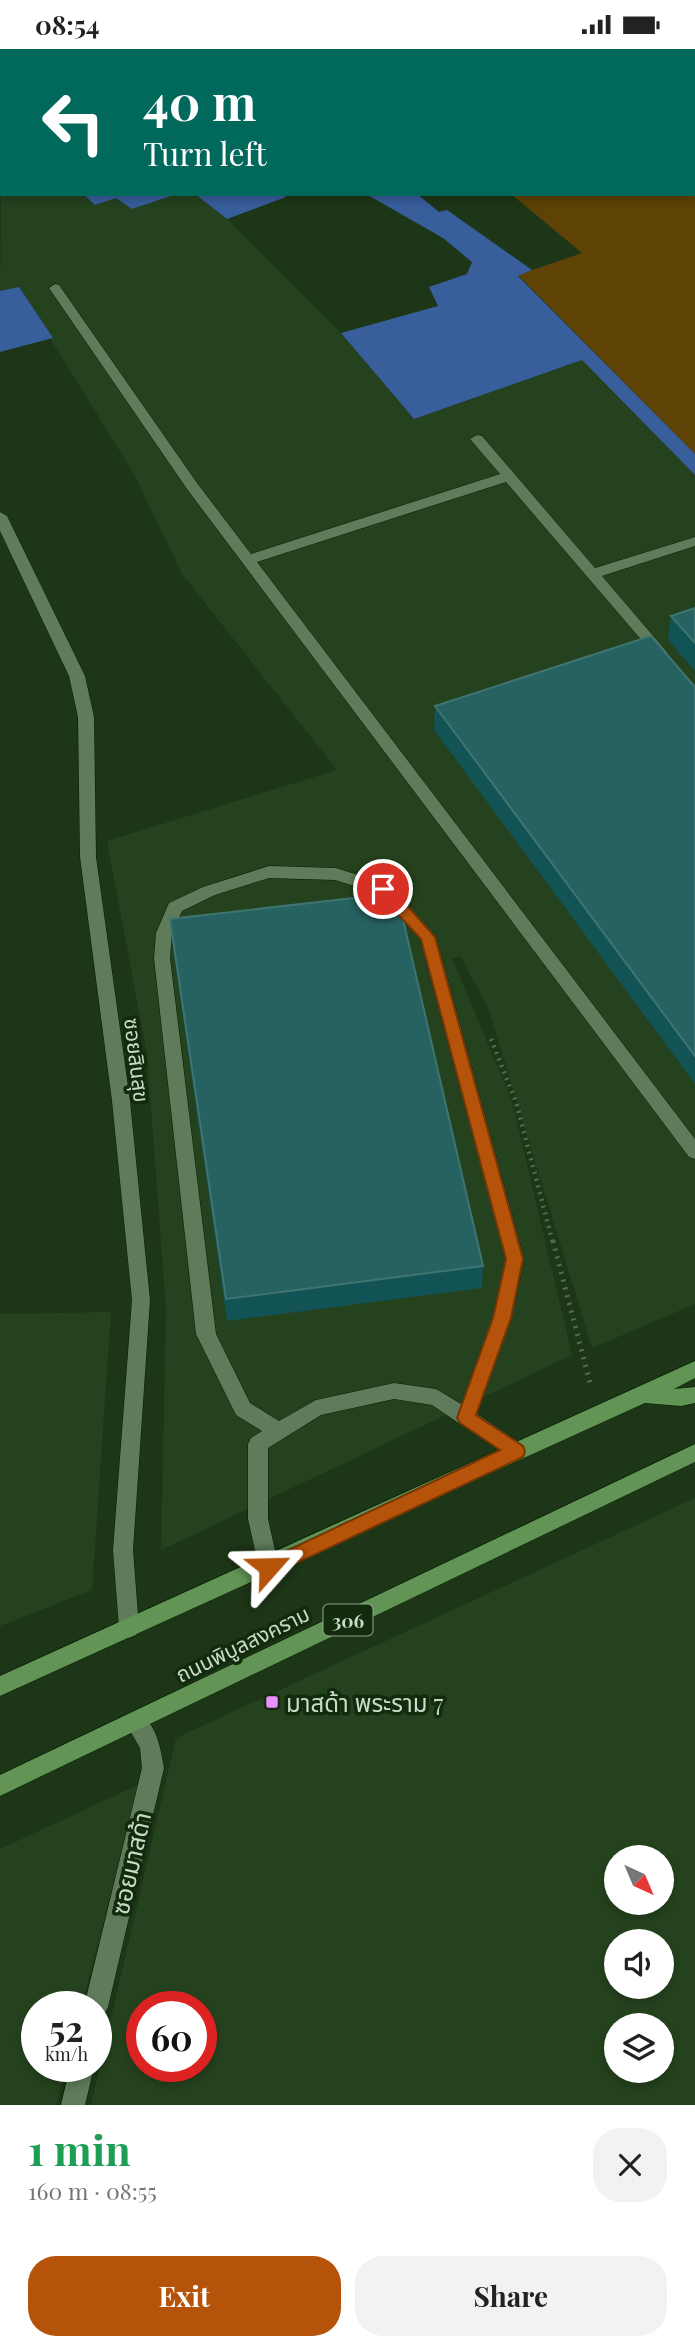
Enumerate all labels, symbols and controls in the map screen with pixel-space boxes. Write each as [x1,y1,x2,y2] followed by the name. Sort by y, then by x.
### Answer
[35,7,100,42] text: 08:54
[143,68,256,133] text: 40 m
[28,77,119,168] icon: left
[143,131,267,174] text: Turn left
[353,859,413,919] pin
[364,870,402,908] icon: arrive
[118,1016,157,1104] street label: ซอยสินสุข
[232,1530,306,1604] position arrow
[170,1599,314,1688] street label: ถนนพิบูลสงคราม
[324,1604,372,1635] road number: 306
[286,1686,443,1718] place label: มาสด้า พระราม 7
[264,1694,280,1710] marker: มาสด้า พระราม 7
[103,1809,157,1917] street label: ซอยมาสด้า
[604,1845,674,1915] north arrow
[604,1845,674,2083] map controls
[604,1929,674,1999] button: sound
[126,1991,217,2082] speed limit sign: 60
[49,2004,84,2051] text: 52
[604,2013,674,2083] button: layers
[45,2042,88,2066] text: km/h
[28,2121,131,2177] text: 1 min
[593,2128,667,2202] button: close
[28,2175,157,2206] text: 160 m · 08:55
[28,2256,341,2336] button: Exit
[355,2256,667,2336] button: Share

